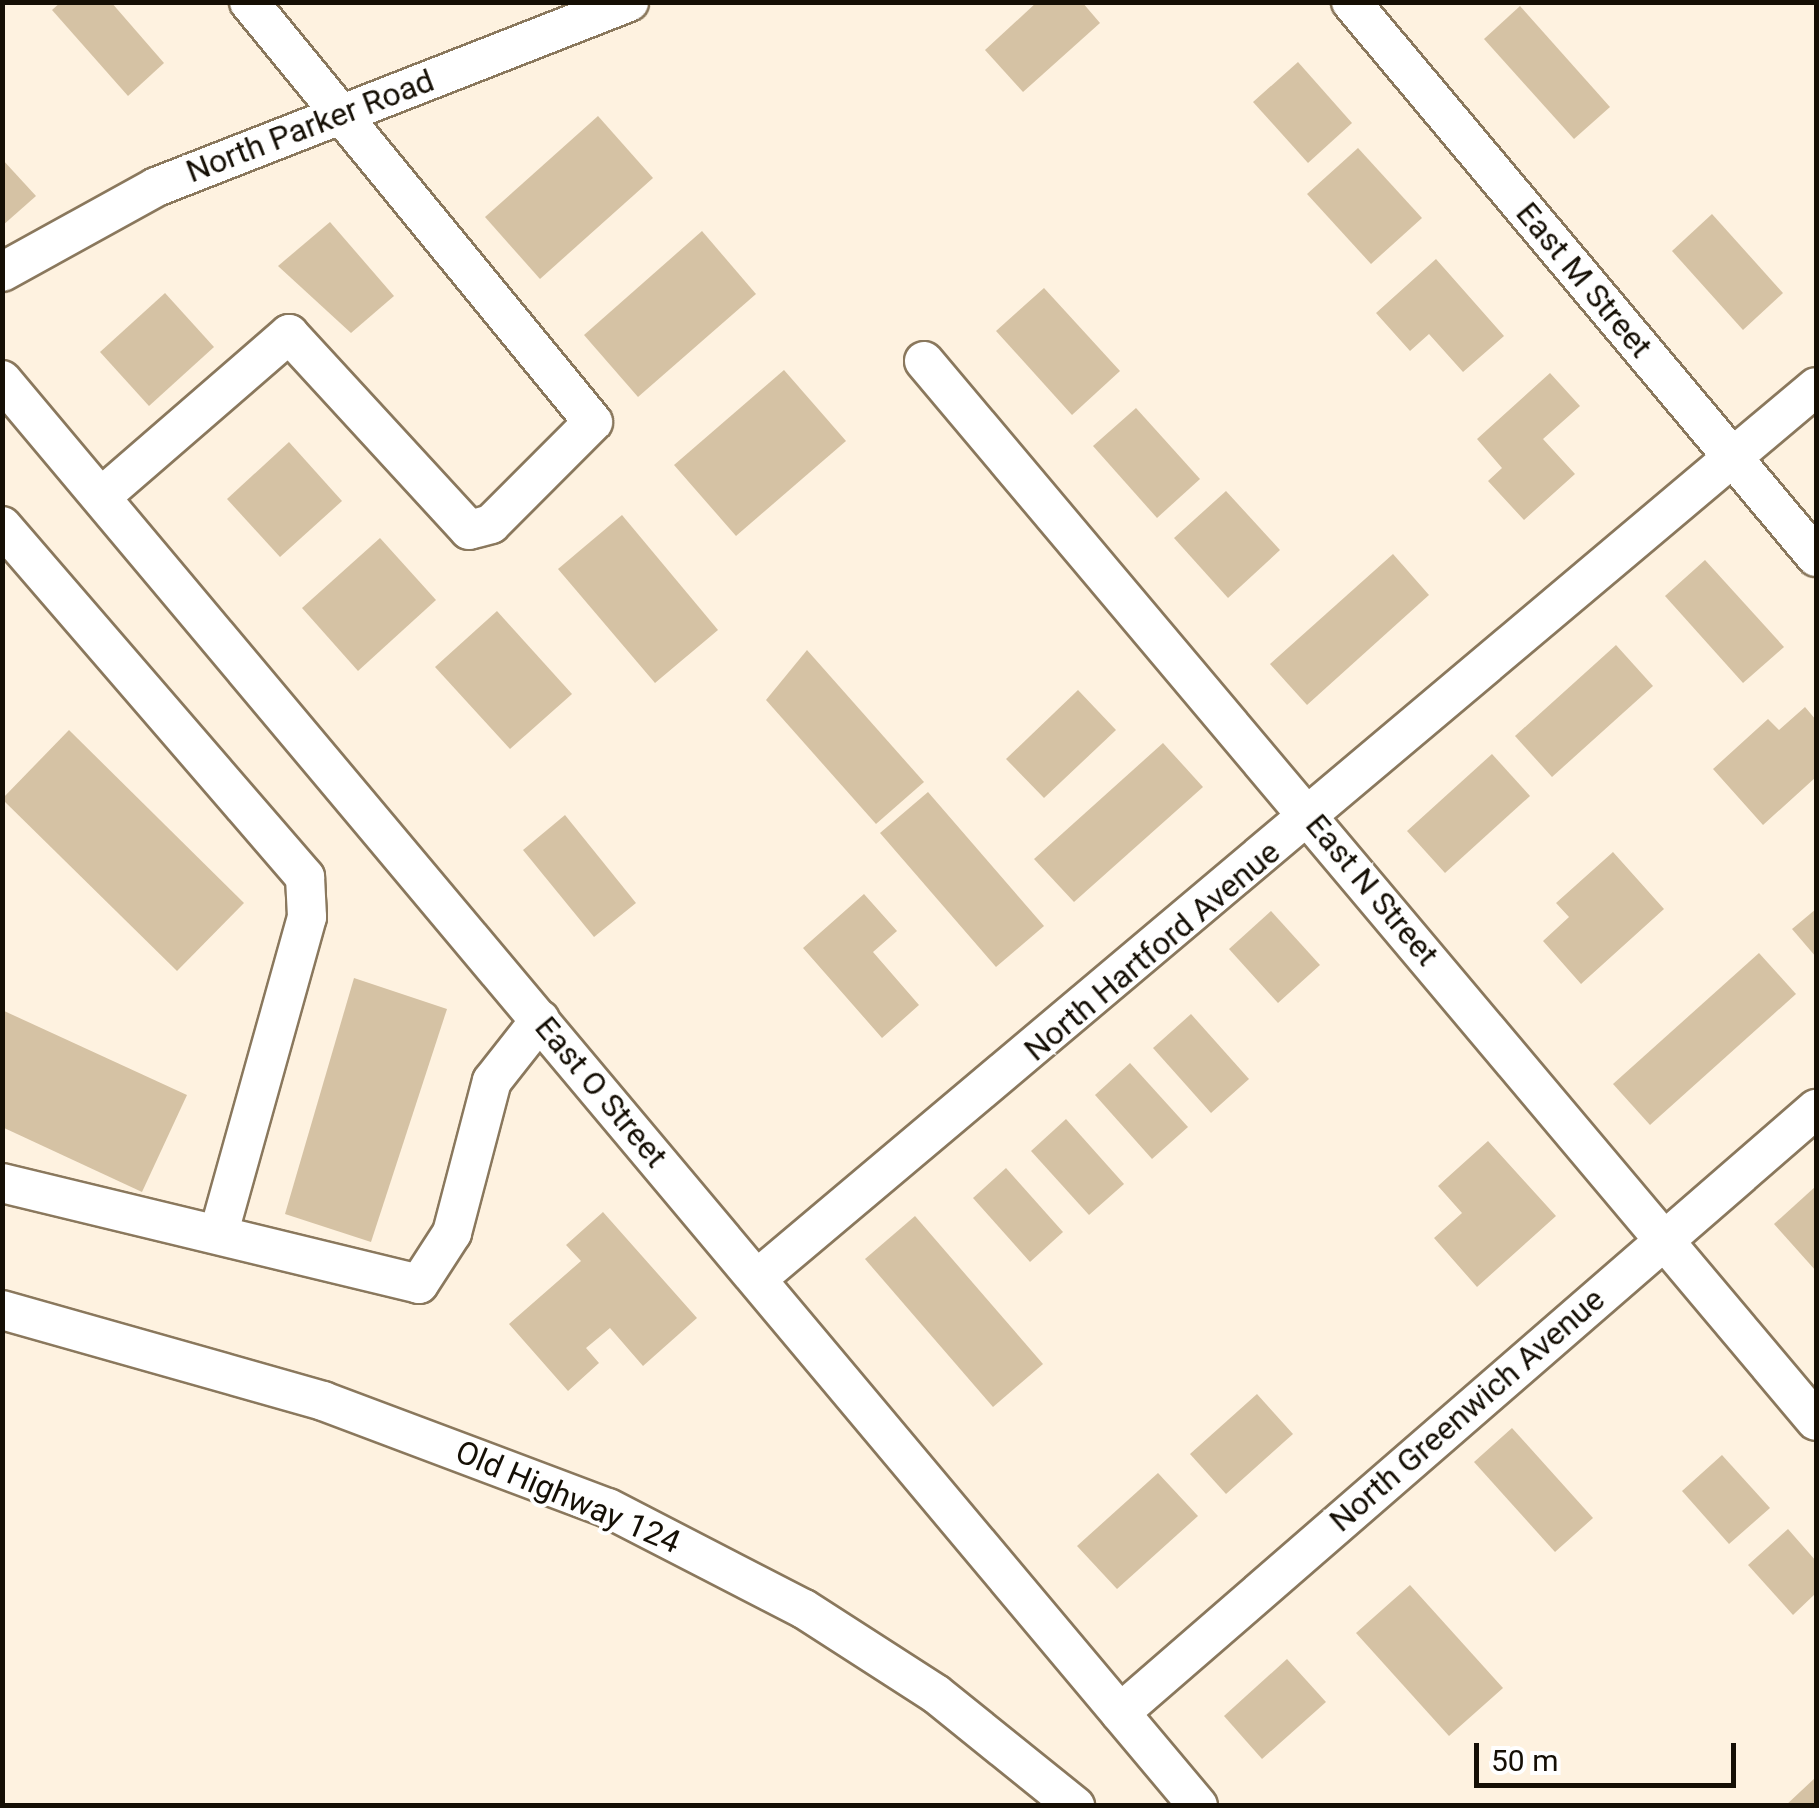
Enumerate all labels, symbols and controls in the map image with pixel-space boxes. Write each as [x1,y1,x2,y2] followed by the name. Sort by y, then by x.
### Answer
[181,61,439,191] street label: North Parker Road
[1508,195,1660,365] street label: East M Street
[1298,807,1446,973] street label: East N Street
[1016,833,1288,1069] street label: North Hartford Avenue
[527,1009,675,1175] street label: East O Street
[1322,1280,1612,1540] street label: North Greenwich Avenue
[450,1432,686,1562] street label: Old Highway 124
[1479,1723,1742,1785] scale bar
[1491,1743,1558,1778] text: 50 m

